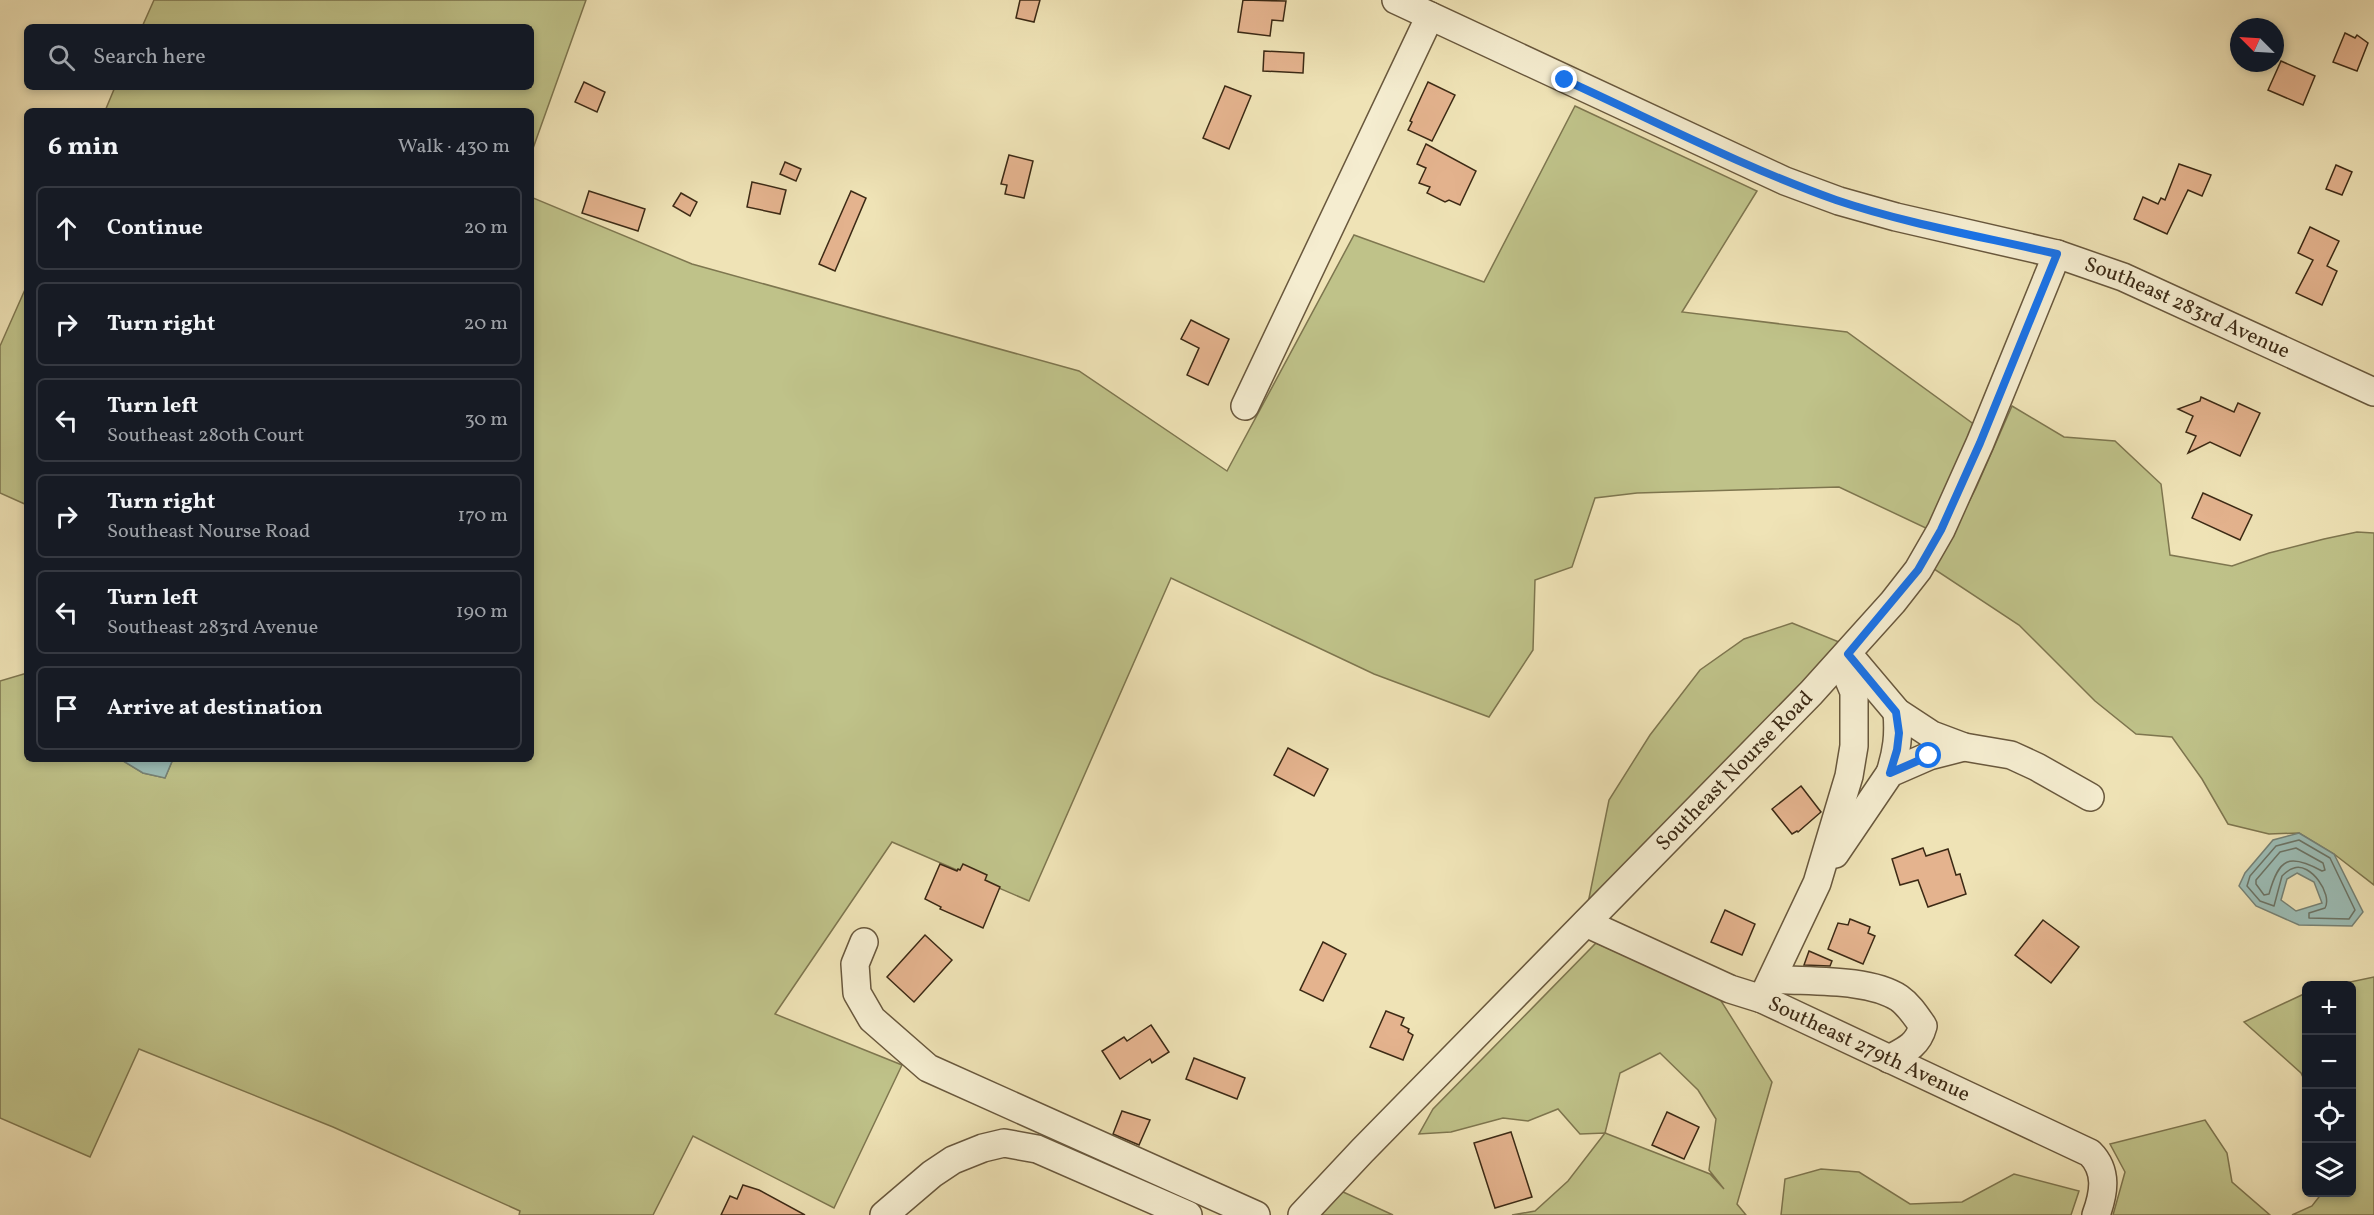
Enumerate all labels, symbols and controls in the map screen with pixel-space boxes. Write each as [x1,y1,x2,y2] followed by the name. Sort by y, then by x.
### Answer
[2230,18,2284,72] north arrow
[24,24,534,90] search box
[45,41,78,74] icon: search
[93,42,206,73] text: Search here
[1551,66,1577,92] route end
[48,129,119,165] text: 6 min
[398,133,510,161] text: Walk · 430 m
[50,212,83,245] icon: ahead
[107,213,203,244] text: Continue
[464,214,508,242] text: 20 m
[2081,250,2295,366] street label: Southeast 283rd Avenue
[50,308,83,341] icon: right
[107,309,215,340] text: Turn right
[464,310,508,338] text: 20 m
[107,391,198,422] text: Turn left
[50,404,83,437] icon: left
[464,406,508,434] text: 30 m
[107,422,304,450] text: Southeast 280th Court
[107,487,215,518] text: Turn right
[50,500,83,533] icon: right
[458,502,508,530] text: 170 m
[107,518,310,546] text: Southeast Nourse Road
[107,583,198,614] text: Turn left
[50,596,83,629] icon: left
[456,598,508,626] text: 190 m
[107,614,318,642] text: Southeast 283rd Avenue
[1649,684,1820,857] street label: Southeast Nourse Road
[50,692,83,725] icon: arrive
[107,693,323,724] text: Arrive at destination
[1915,742,1941,768] route start
[2302,981,2356,1197] map controls
[2302,981,2356,1035] button: +
[1763,989,1975,1109] street label: Southeast 279th Avenue
[2302,1035,2356,1089] button: −
[2302,1089,2356,1143] button: locate
[2302,1143,2356,1197] button: layers

